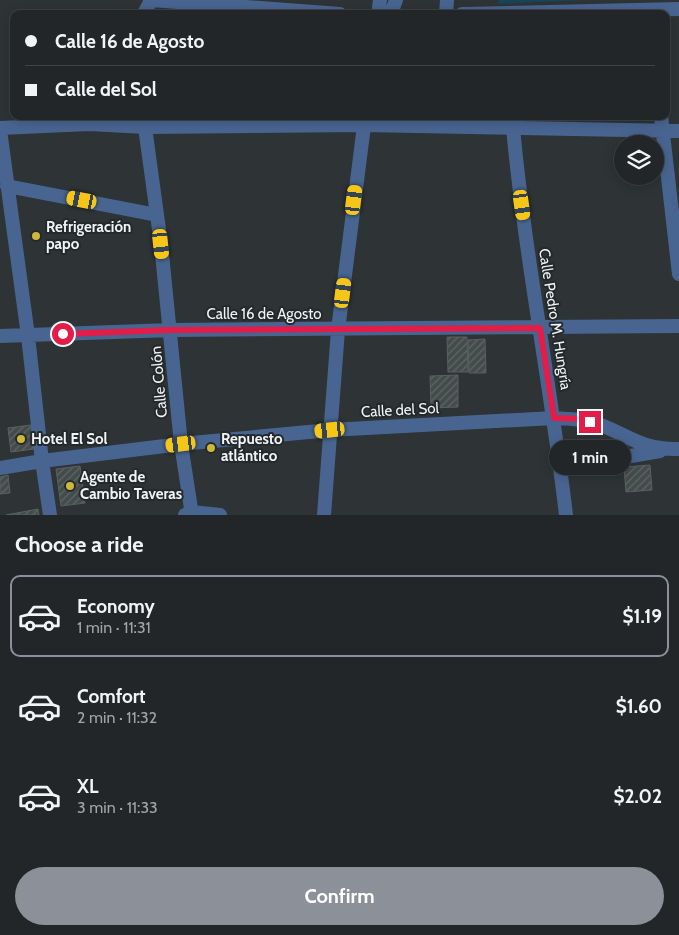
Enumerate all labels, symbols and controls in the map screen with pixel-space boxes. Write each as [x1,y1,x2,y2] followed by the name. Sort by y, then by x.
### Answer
[55,30,204,53] text: Calle 16 de Agosto
[55,78,157,101] text: Calle del Sol
[614,135,664,185] map controls
[614,135,664,185] button: layers
[344,184,363,216] car
[512,189,531,221] car
[65,190,98,210] car
[46,218,131,253] place label: Refrigeración papo
[151,228,170,260] car
[30,230,42,242] marker: Refrigeración papo
[535,247,575,392] street label: Calle Pedro M. Hungría
[333,277,352,309] car
[207,305,321,323] street label: Calle 16 de Agosto
[52,323,74,345] route start
[147,345,171,419] street label: Calle Colón
[361,399,440,421] street label: Calle del Sol
[579,411,601,433] route end
[314,421,345,439] car
[31,430,107,448] place label: Hotel El Sol
[221,430,283,465] place label: Repuesto atlántico
[15,433,27,445] marker: Hotel El Sol
[165,435,196,453] car
[549,440,631,474] callout: 1 min
[205,442,217,454] marker: Repuesto atlántico
[572,448,608,467] text: 1 min
[80,468,182,503] place label: Agente de Cambio Taveras
[64,480,76,492] marker: Agente de Cambio Taveras
[15,531,144,558] text: Choose a ride
[17,594,62,639] icon: car
[77,595,155,618] text: Economy
[622,605,662,628] text: $1.19
[77,618,151,637] text: 1 min · 11:31
[17,684,62,729] icon: car
[77,685,146,708] text: Comfort
[616,695,662,718] text: $1.60
[77,708,157,727] text: 2 min · 11:32
[17,774,62,819] icon: car
[77,775,98,798] text: XL
[613,785,662,808] text: $2.02
[77,798,158,817] text: 3 min · 11:33
[15,867,664,925] button: Confirm

